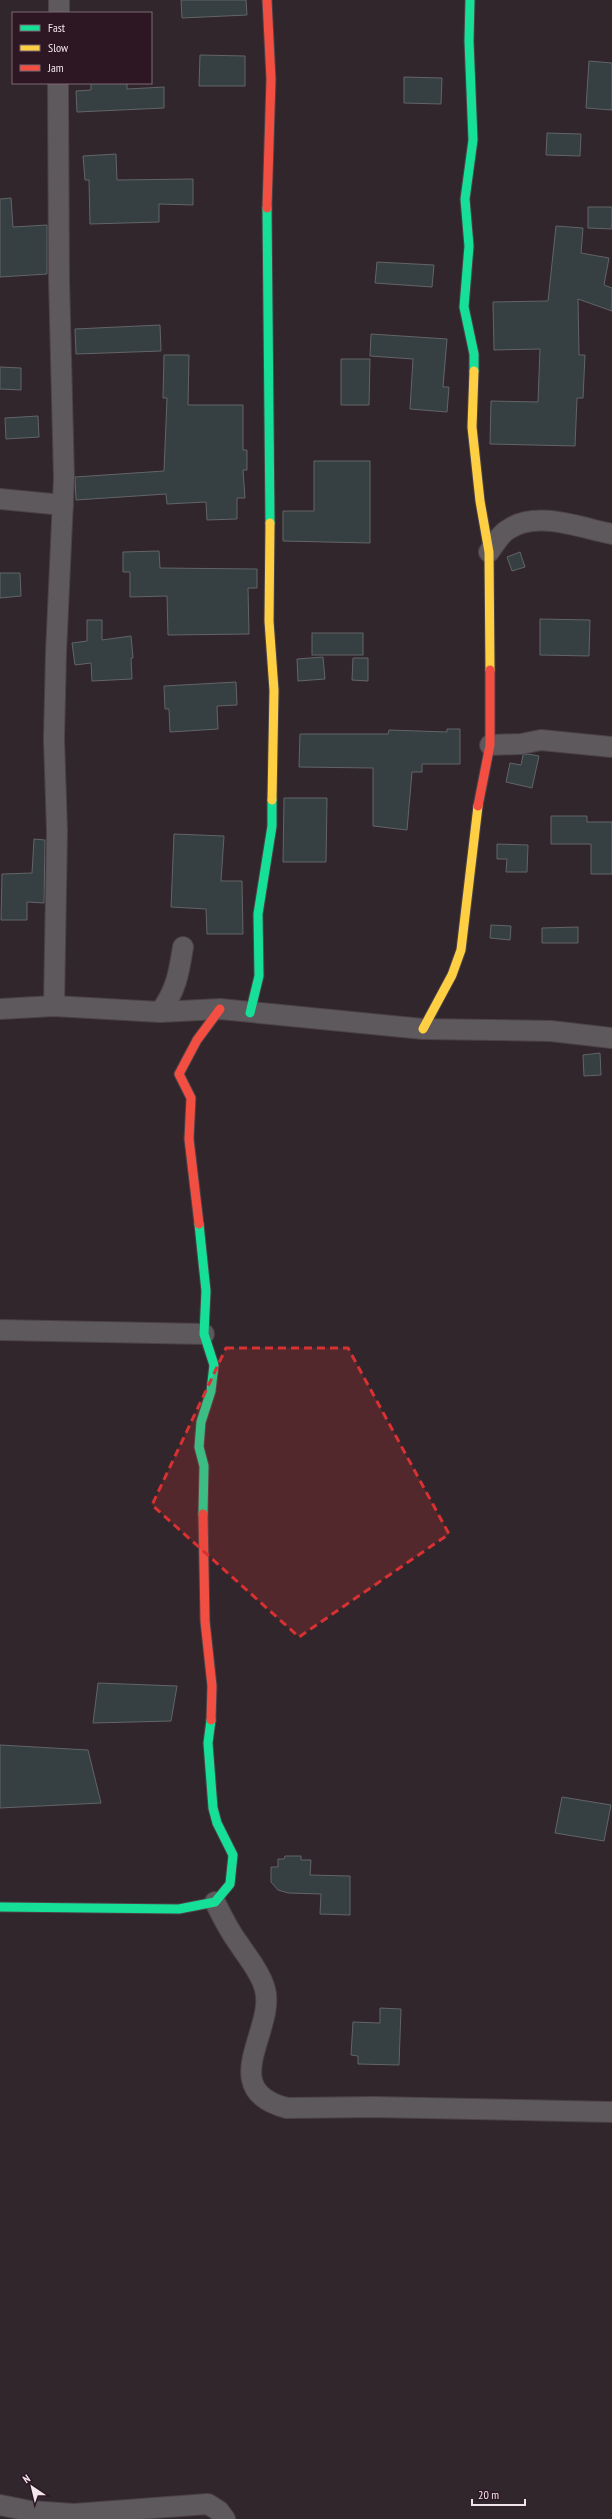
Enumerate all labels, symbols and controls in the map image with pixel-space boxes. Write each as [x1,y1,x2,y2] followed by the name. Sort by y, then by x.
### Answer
[12,12,152,84] legend
[48,20,66,35] text: Fast
[48,40,69,55] text: Slow
[47,60,64,75] text: Jam
[12,2467,52,2507] north arrow
[20,2471,33,2486] text: N
[472,2481,525,2507] scale bar
[478,2487,499,2502] text: 20 m

